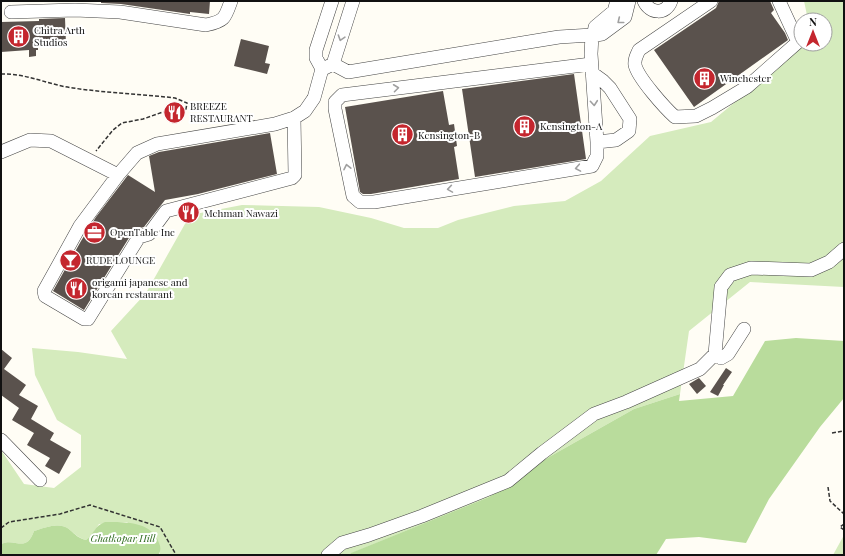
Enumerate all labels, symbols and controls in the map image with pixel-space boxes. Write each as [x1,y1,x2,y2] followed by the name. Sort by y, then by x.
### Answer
[793,12,833,52] north arrow
[809,14,817,29] text: N
[618,16,625,23] one-way arrow
[6,23,32,49] building icon: Chitra Arth Studios
[34,23,85,49] place label: Chitra Arth Studios
[338,35,346,42] one-way arrow
[691,65,717,91] building icon: Winchester
[719,71,772,85] place label: Winchester
[393,84,399,93] one-way arrow
[162,99,188,125] restaurant icon: BREEZE RESTAURANT
[190,99,253,125] place label: BREEZE RESTAURANT
[590,99,599,106] one-way arrow
[512,113,538,139] building icon: Kensington-A
[540,119,603,133] place label: Kensington-A
[389,122,415,148] building icon: Kensington-B
[418,128,480,142] place label: Kensington-B
[343,164,351,170] one-way arrow
[575,164,581,172] one-way arrow
[447,184,453,193] one-way arrow
[175,200,201,226] restaurant icon: Mehman Nawazi
[204,206,278,220] place label: Mehman Nawazi
[82,219,108,245] office icon: OpenTable Inc
[110,225,175,239] place label: OpenTable Inc
[58,247,84,273] bar icon: RUDE LOUNGE
[86,253,155,267] place label: RUDE LOUNGE
[63,275,89,301] restaurant icon: origami japanese and korean restaurant
[92,275,188,301] place label: origami japanese and korean restaurant
[91,531,157,545] park label: Ghatkopar Hill

